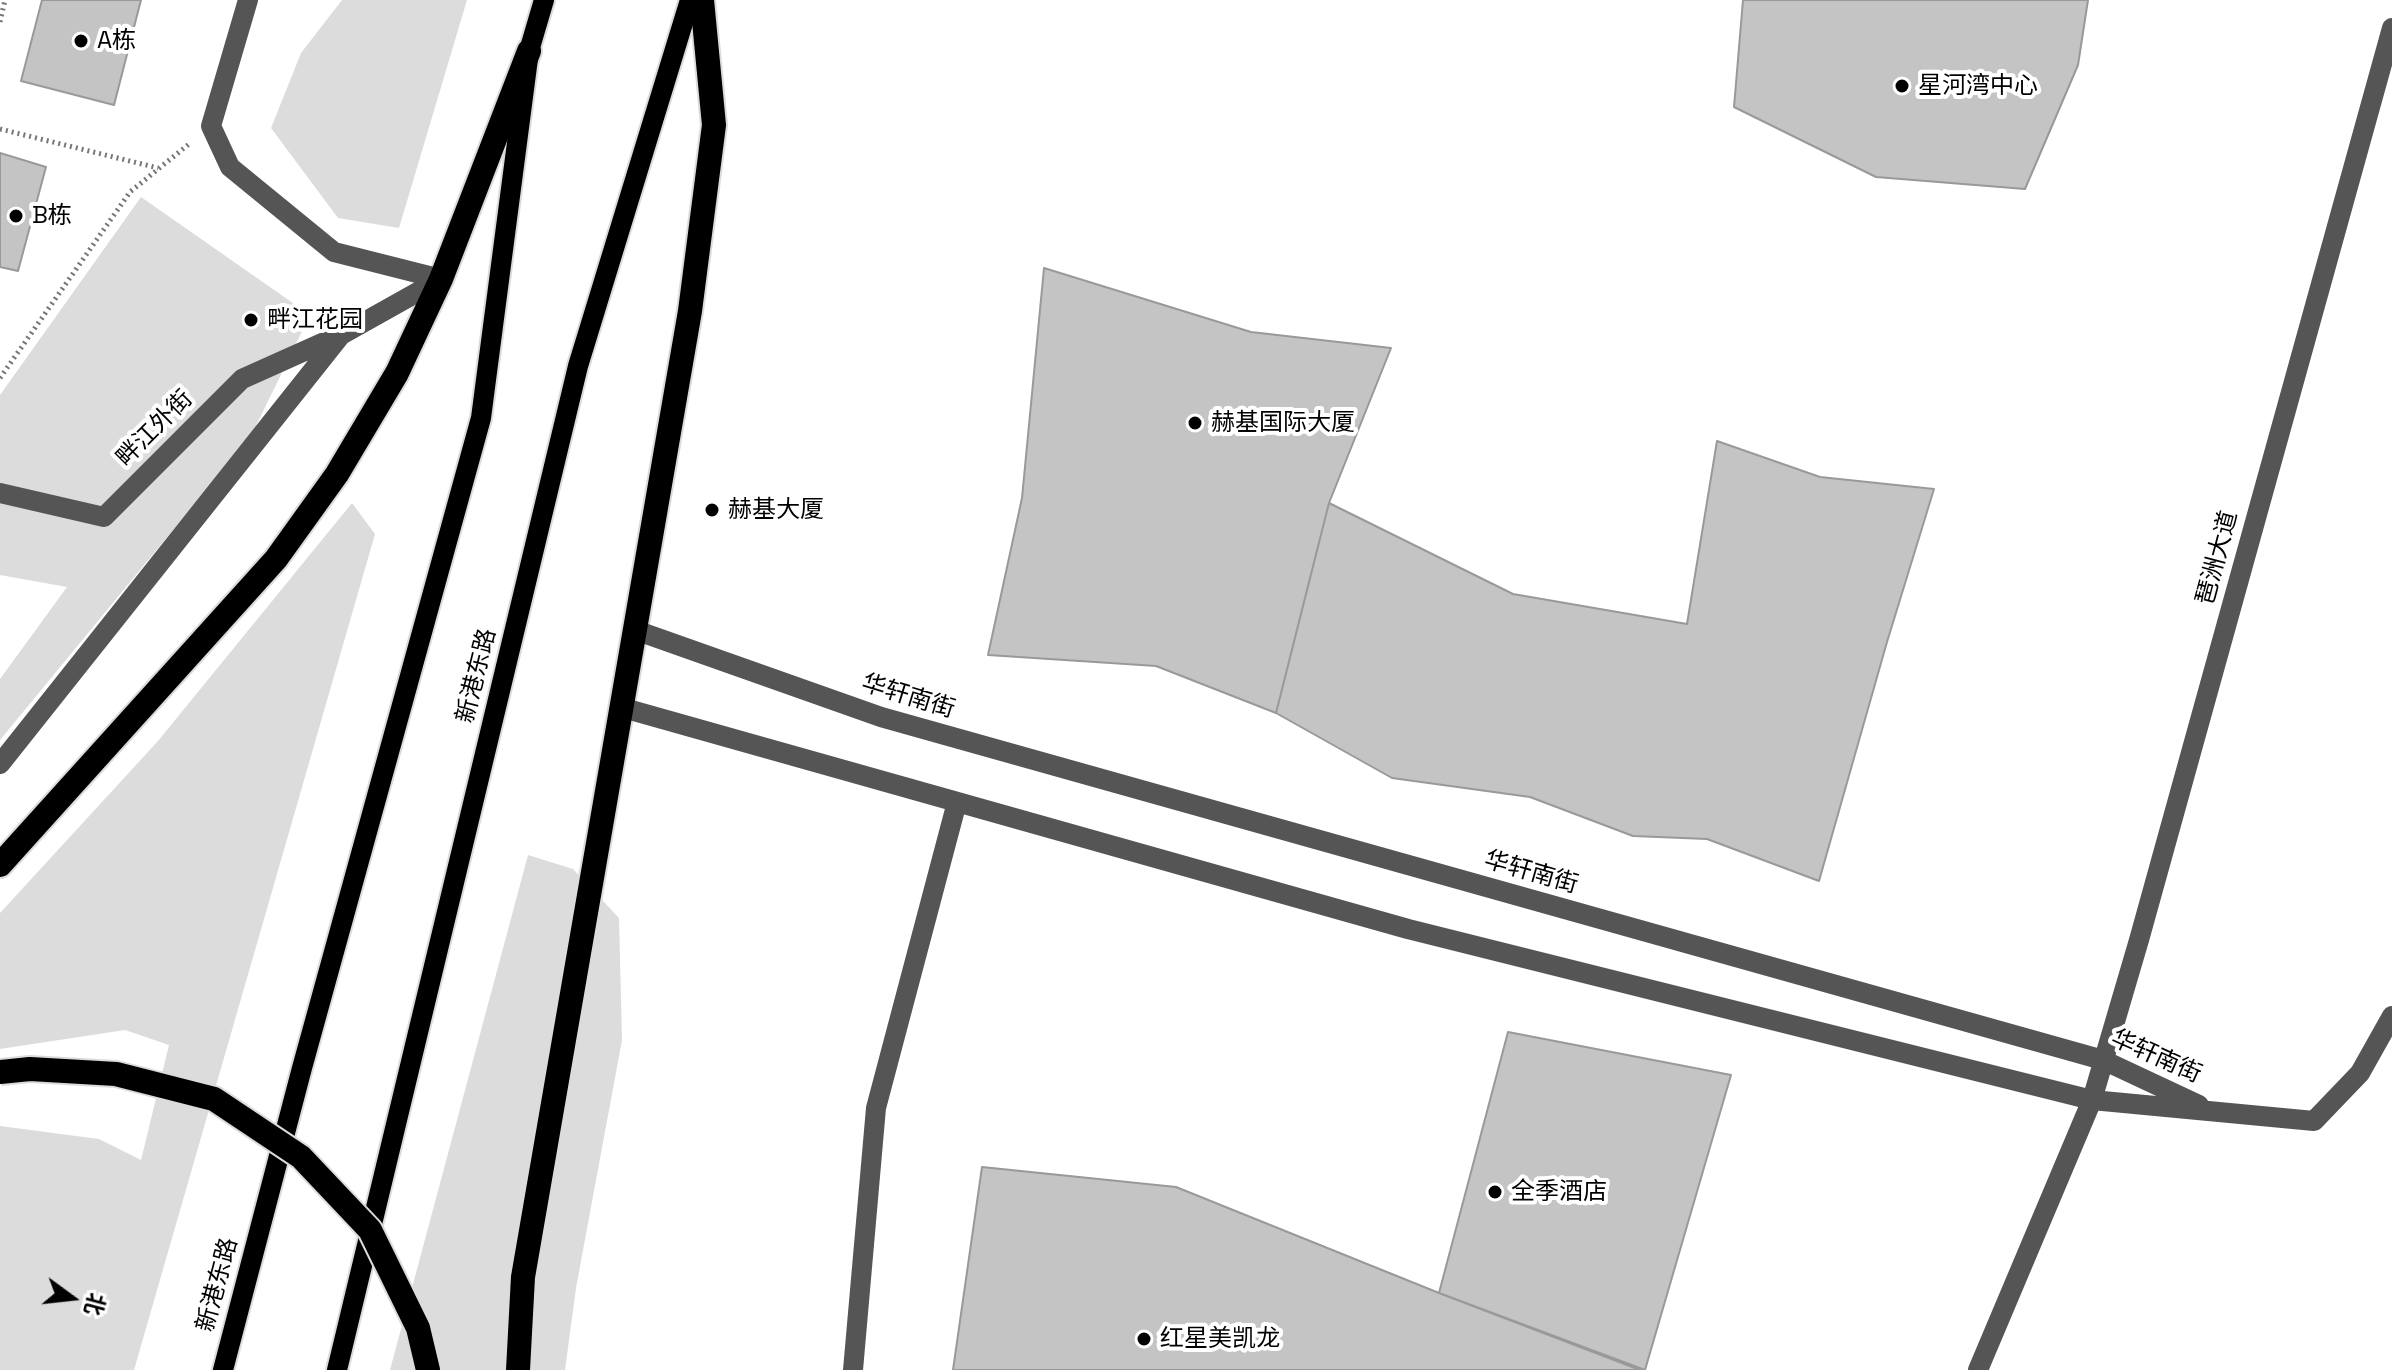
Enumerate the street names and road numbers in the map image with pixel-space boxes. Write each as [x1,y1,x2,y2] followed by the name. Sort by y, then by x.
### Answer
[111,385,199,473] street label: 畔江外街
[2192,508,2244,608] street label: 琶洲大道
[451,626,503,726] street label: 新港东路
[858,669,958,725] street label: 华轩南街
[1481,846,1581,900] street label: 华轩南街
[2106,1024,2206,1090] street label: 华轩南街
[192,1235,244,1335] street label: 新港东路

